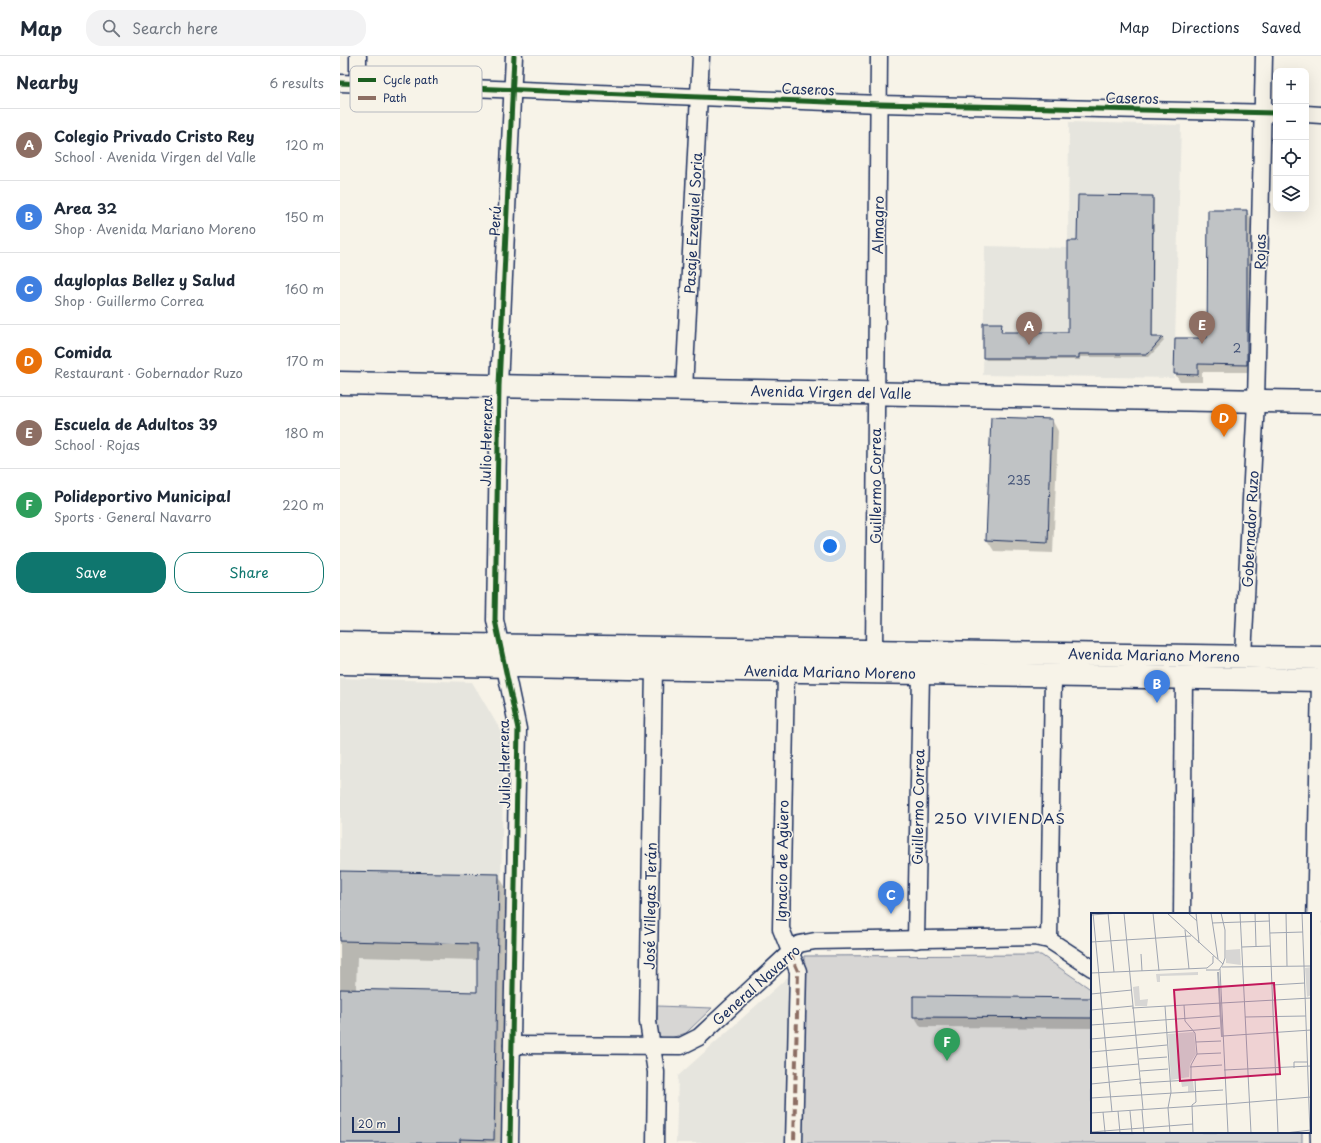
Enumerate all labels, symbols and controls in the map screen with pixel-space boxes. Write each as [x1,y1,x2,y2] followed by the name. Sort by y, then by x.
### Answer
[86,10,366,46] search box
[20,14,62,42] text: Map
[132,16,218,39] text: Search here
[100,17,122,39] icon: search
[1119,17,1149,38] text: Map
[1171,17,1239,38] text: Directions
[1261,17,1301,38] text: Saved
[350,66,482,112] legend
[1273,68,1309,212] map controls
[1273,68,1309,104] button: +
[16,69,78,95] text: Nearby
[383,71,438,88] text: Cycle path
[269,73,324,92] text: 6 results
[781,78,835,100] street label: Caseros
[1105,87,1159,109] street label: Caseros
[383,89,407,106] text: Path
[1273,104,1309,140] button: −
[54,124,254,147] text: Colegio Privado Cristo Rey
[24,135,34,154] text: A
[285,135,324,154] text: 120 m
[1273,140,1309,176] button: locate
[54,147,256,166] text: School · Avenida Virgen del Valle
[679,152,707,294] street label: Pasaje Ezequiel Soria
[1273,176,1309,212] button: layers
[867,195,889,254] street label: Almagro
[54,196,117,219] text: Area 32
[484,205,506,237] street label: Perú
[25,207,33,226] text: B
[285,207,324,226] text: 150 m
[54,219,256,238] text: Shop · Avenida Mariano Moreno
[1249,234,1271,270] street label: Rojas
[54,268,235,291] text: dayloplas Bellez y Salud
[24,279,34,298] text: C
[285,279,324,298] text: 160 m
[54,291,204,310] text: Shop · Guillermo Correa
[1189,311,1215,344] pin: E
[1016,312,1042,345] pin: A
[1233,339,1241,357] house number: 2
[54,340,112,363] text: Comida
[24,351,34,370] text: D
[286,351,324,370] text: 170 m
[54,363,243,382] text: Restaurant · Gobernador Ruzo
[750,380,912,404] street label: Avenida Virgen del Valle
[475,396,497,487] street label: Julio Herrera
[1211,404,1237,437] pin: D
[54,412,218,435] text: Escuela de Adultos 39
[25,423,33,442] text: E
[285,423,324,442] text: 180 m
[865,428,886,544] street label: Guillermo Correa
[54,435,140,454] text: School · Rojas
[1236,470,1264,588] street label: Gobernador Ruzo
[1007,471,1031,489] house number: 235
[54,484,231,507] text: Polideportivo Municipal
[25,495,33,514] text: F
[282,495,324,514] text: 220 m
[54,507,211,526] text: Sports · General Navarro
[820,536,840,556] your location
[16,552,166,593] button: Save
[174,552,324,593] button: Share
[1068,643,1240,667] street label: Avenida Mariano Moreno
[744,660,916,684] street label: Avenida Mariano Moreno
[1144,670,1170,703] pin: B
[493,718,515,809] street label: Julio Herrera
[906,749,930,865] street label: Guillermo Correa
[770,800,794,922] street label: Ignacio de Agüero
[934,806,1066,829] district label: 250 VIVIENDAS
[638,842,662,970] street label: José Villegas Terán
[878,881,904,914] pin: C
[1091,913,1311,1133] inset map
[707,940,805,1030] street label: General Navarro
[934,1028,960,1061] pin: F
[352,1115,400,1134] scale bar
[358,1115,386,1132] text: 20 m

